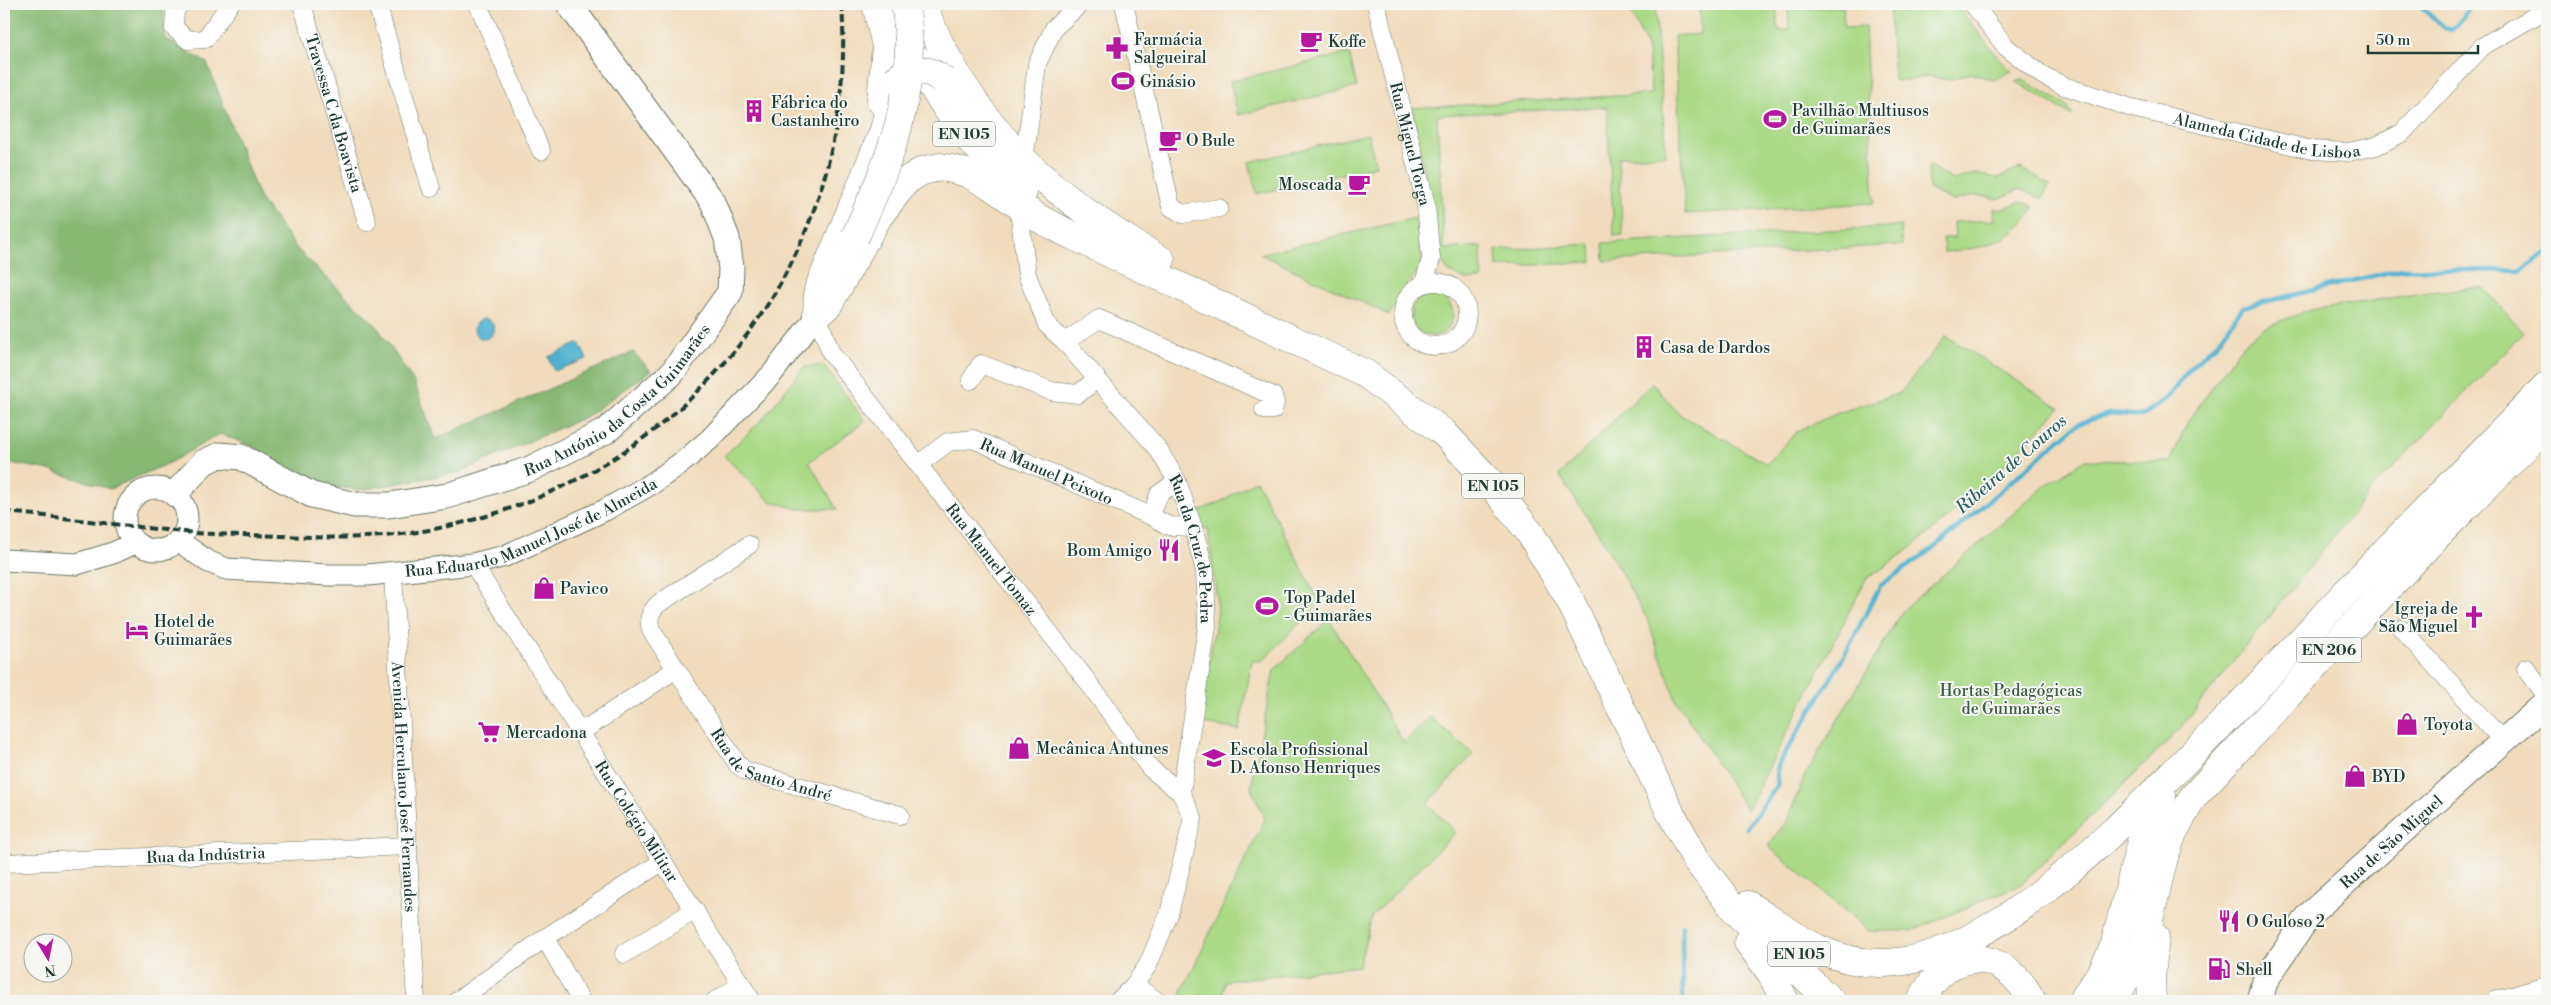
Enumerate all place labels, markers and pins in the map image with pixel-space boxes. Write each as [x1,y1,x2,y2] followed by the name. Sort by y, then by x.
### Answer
[1298,28,1324,54] cafe icon: Koffe
[1134,30,1207,68] place label: Farmácia Salgueiral
[1328,32,1366,52] place label: Koffe
[1104,35,1130,61] pharmacy icon: Farmácia Salgueiral
[1110,68,1136,94] sports icon: Ginásio
[1140,72,1196,92] place label: Ginásio
[771,93,859,131] place label: Fábrica do Castanheiro
[741,98,767,124] building icon: Fábrica do Castanheiro
[1792,101,1929,139] place label: Pavilhão Multiusos de Guimarães
[1762,106,1788,132] sports icon: Pavilhão Multiusos de Guimarães
[1157,127,1183,153] cafe icon: O Bule
[1186,131,1235,151] place label: O Bule
[1346,171,1372,197] cafe icon: Moscada
[1278,175,1343,195] place label: Moscada
[1631,334,1657,360] building icon: Casa de Dardos
[1660,338,1770,358] place label: Casa de Dardos
[1156,537,1182,563] restaurant icon: Bom Amigo
[1066,541,1152,561] place label: Bom Amigo
[531,575,557,601] shop icon: Pavico
[560,579,608,599] place label: Pavico
[1284,588,1372,626] place label: Top Padel - Guimarães
[1254,593,1280,619] sports icon: Top Padel - Guimarães
[2379,599,2458,637] place label: Igreja de São Miguel
[2461,604,2487,630] church icon: Igreja de São Miguel
[154,612,232,650] place label: Hotel de Guimarães
[124,617,150,643] hotel icon: Hotel de Guimarães
[2394,711,2420,737] shop icon: Toyota
[2424,715,2474,735] place label: Toyota
[476,719,502,745] supermarket icon: Mercadona
[506,723,588,743] place label: Mercadona
[1006,735,1032,761] shop icon: Mecânica Antunes
[1036,739,1169,759] place label: Mecânica Antunes
[1230,740,1381,778] place label: Escola Profissional D. Afonso Henriques
[1201,745,1227,771] school or university icon: Escola Profissional D. Afonso Henriques
[2342,763,2368,789] shop icon: BYD
[2371,767,2405,787] place label: BYD
[2216,908,2242,934] restaurant icon: O Guloso 2
[2246,912,2325,932] place label: O Guloso 2
[2206,956,2232,982] fuel station icon: Shell
[2236,960,2273,980] place label: Shell

